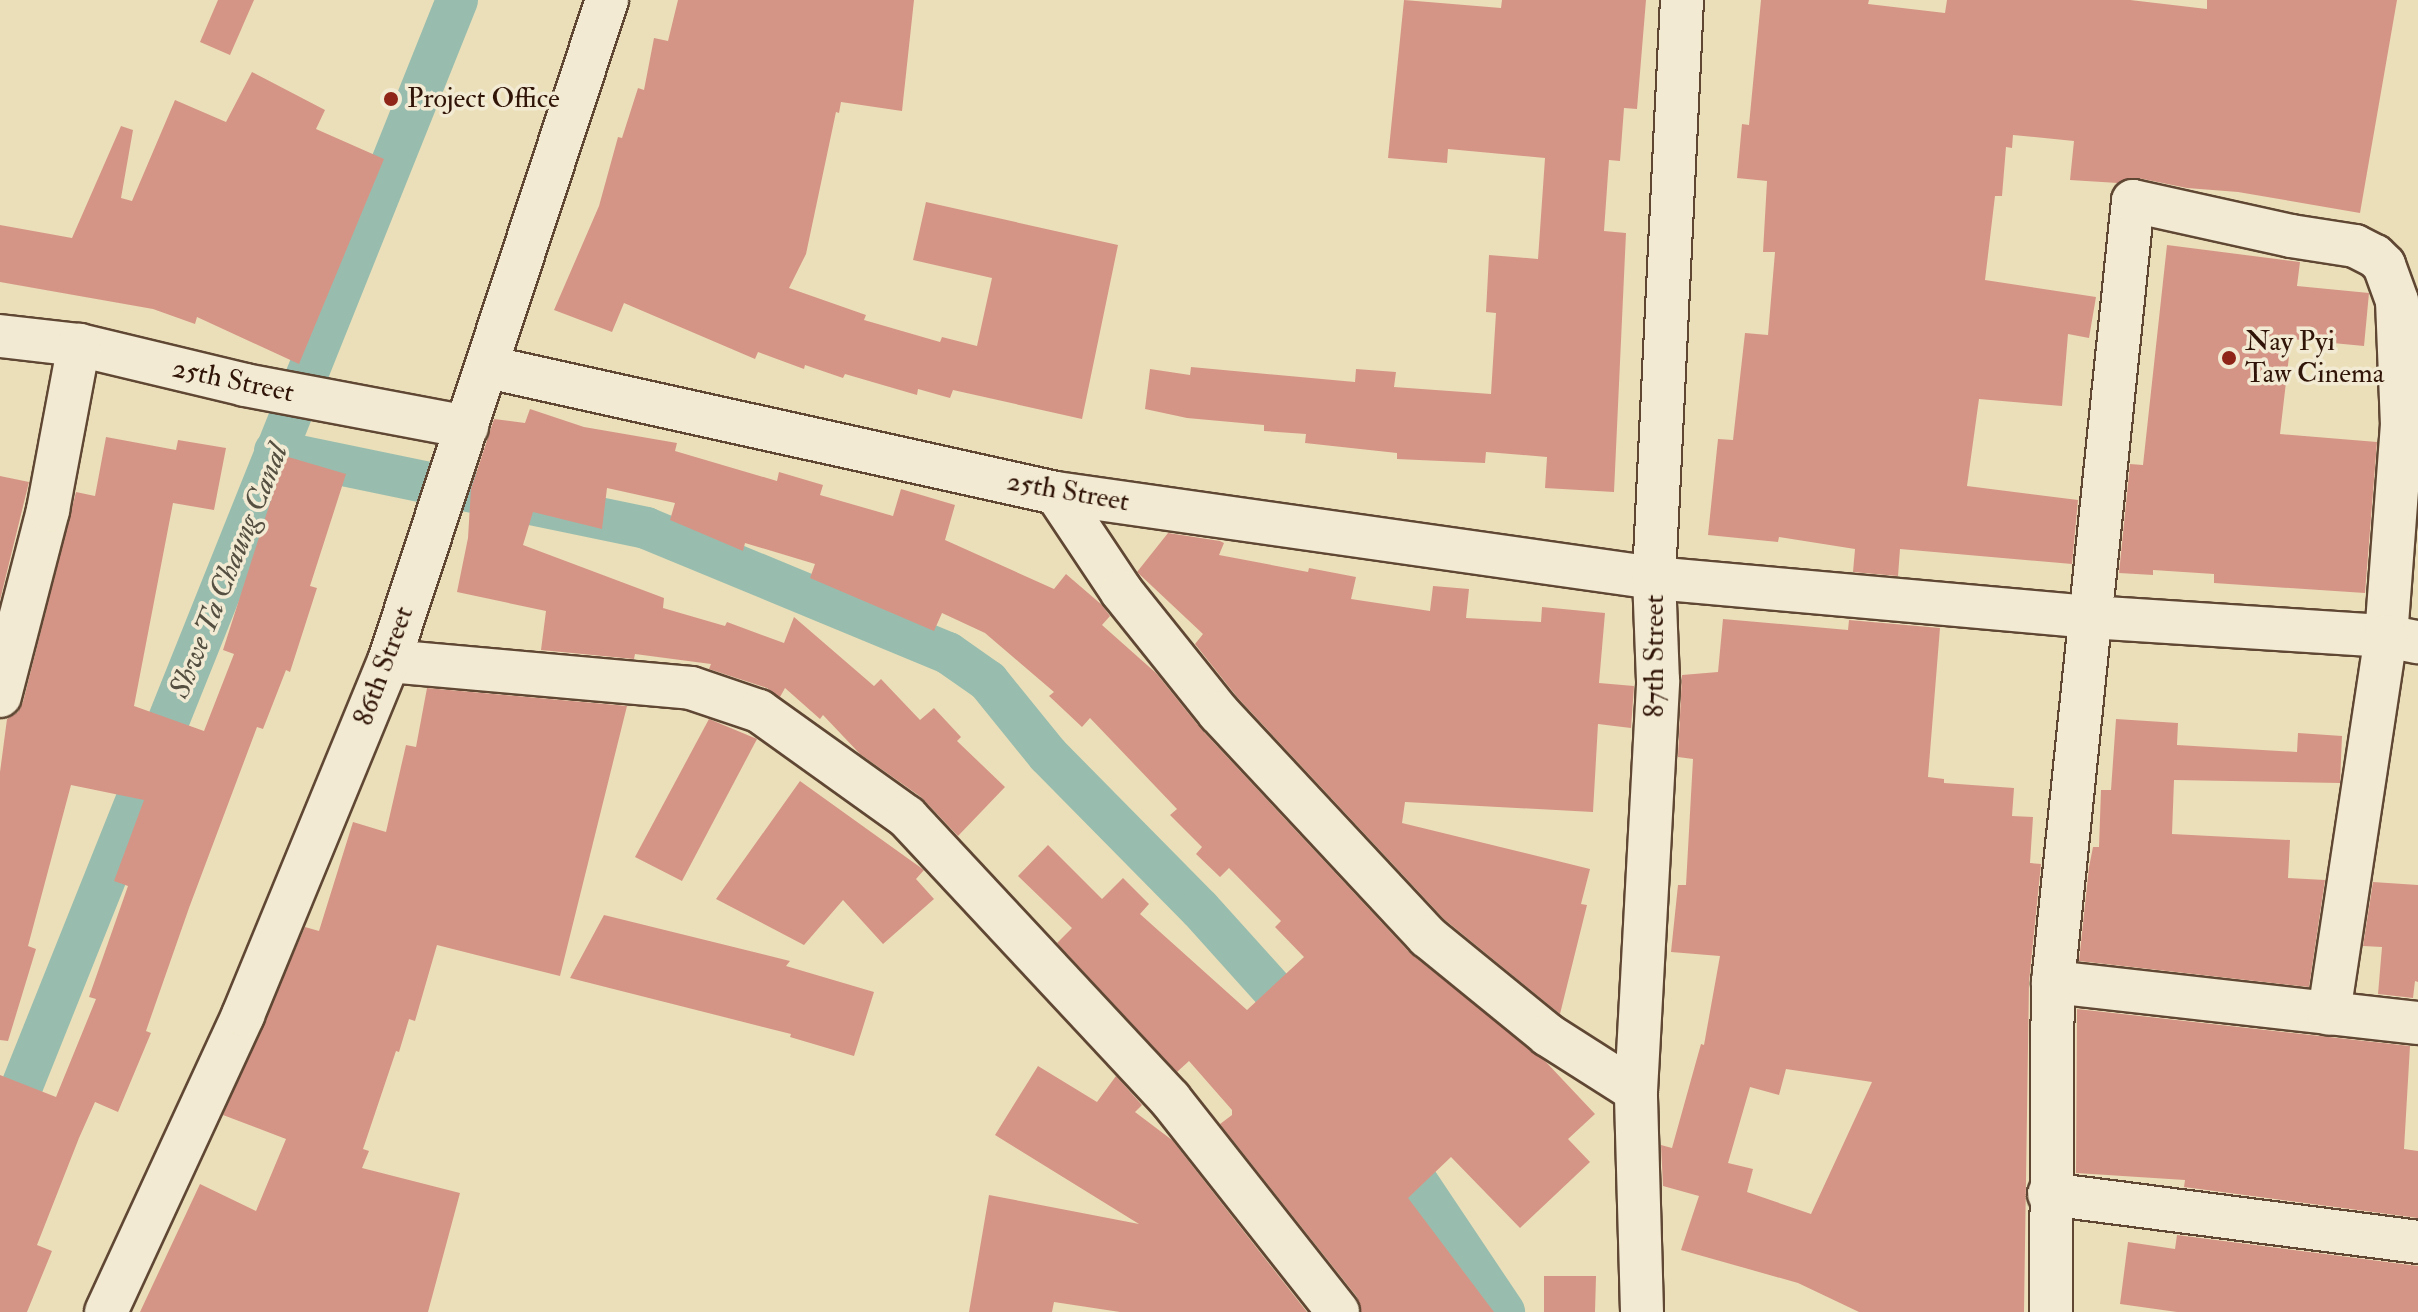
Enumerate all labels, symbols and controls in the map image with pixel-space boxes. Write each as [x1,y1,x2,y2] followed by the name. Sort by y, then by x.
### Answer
[407,82,560,116] place label: Project Office
[382,90,400,108] marker: Project Office
[2245,325,2384,391] place label: Nay Pyi Taw Cinema
[2220,349,2238,367] marker: Nay Pyi Taw Cinema
[169,352,297,410] street label: 25th Street
[162,439,296,703] water label: Shwe Ta Chaung Canal
[1004,465,1132,519] street label: 25th Street
[1638,594,1672,718] street label: 87th Street
[347,602,421,730] street label: 86th Street

